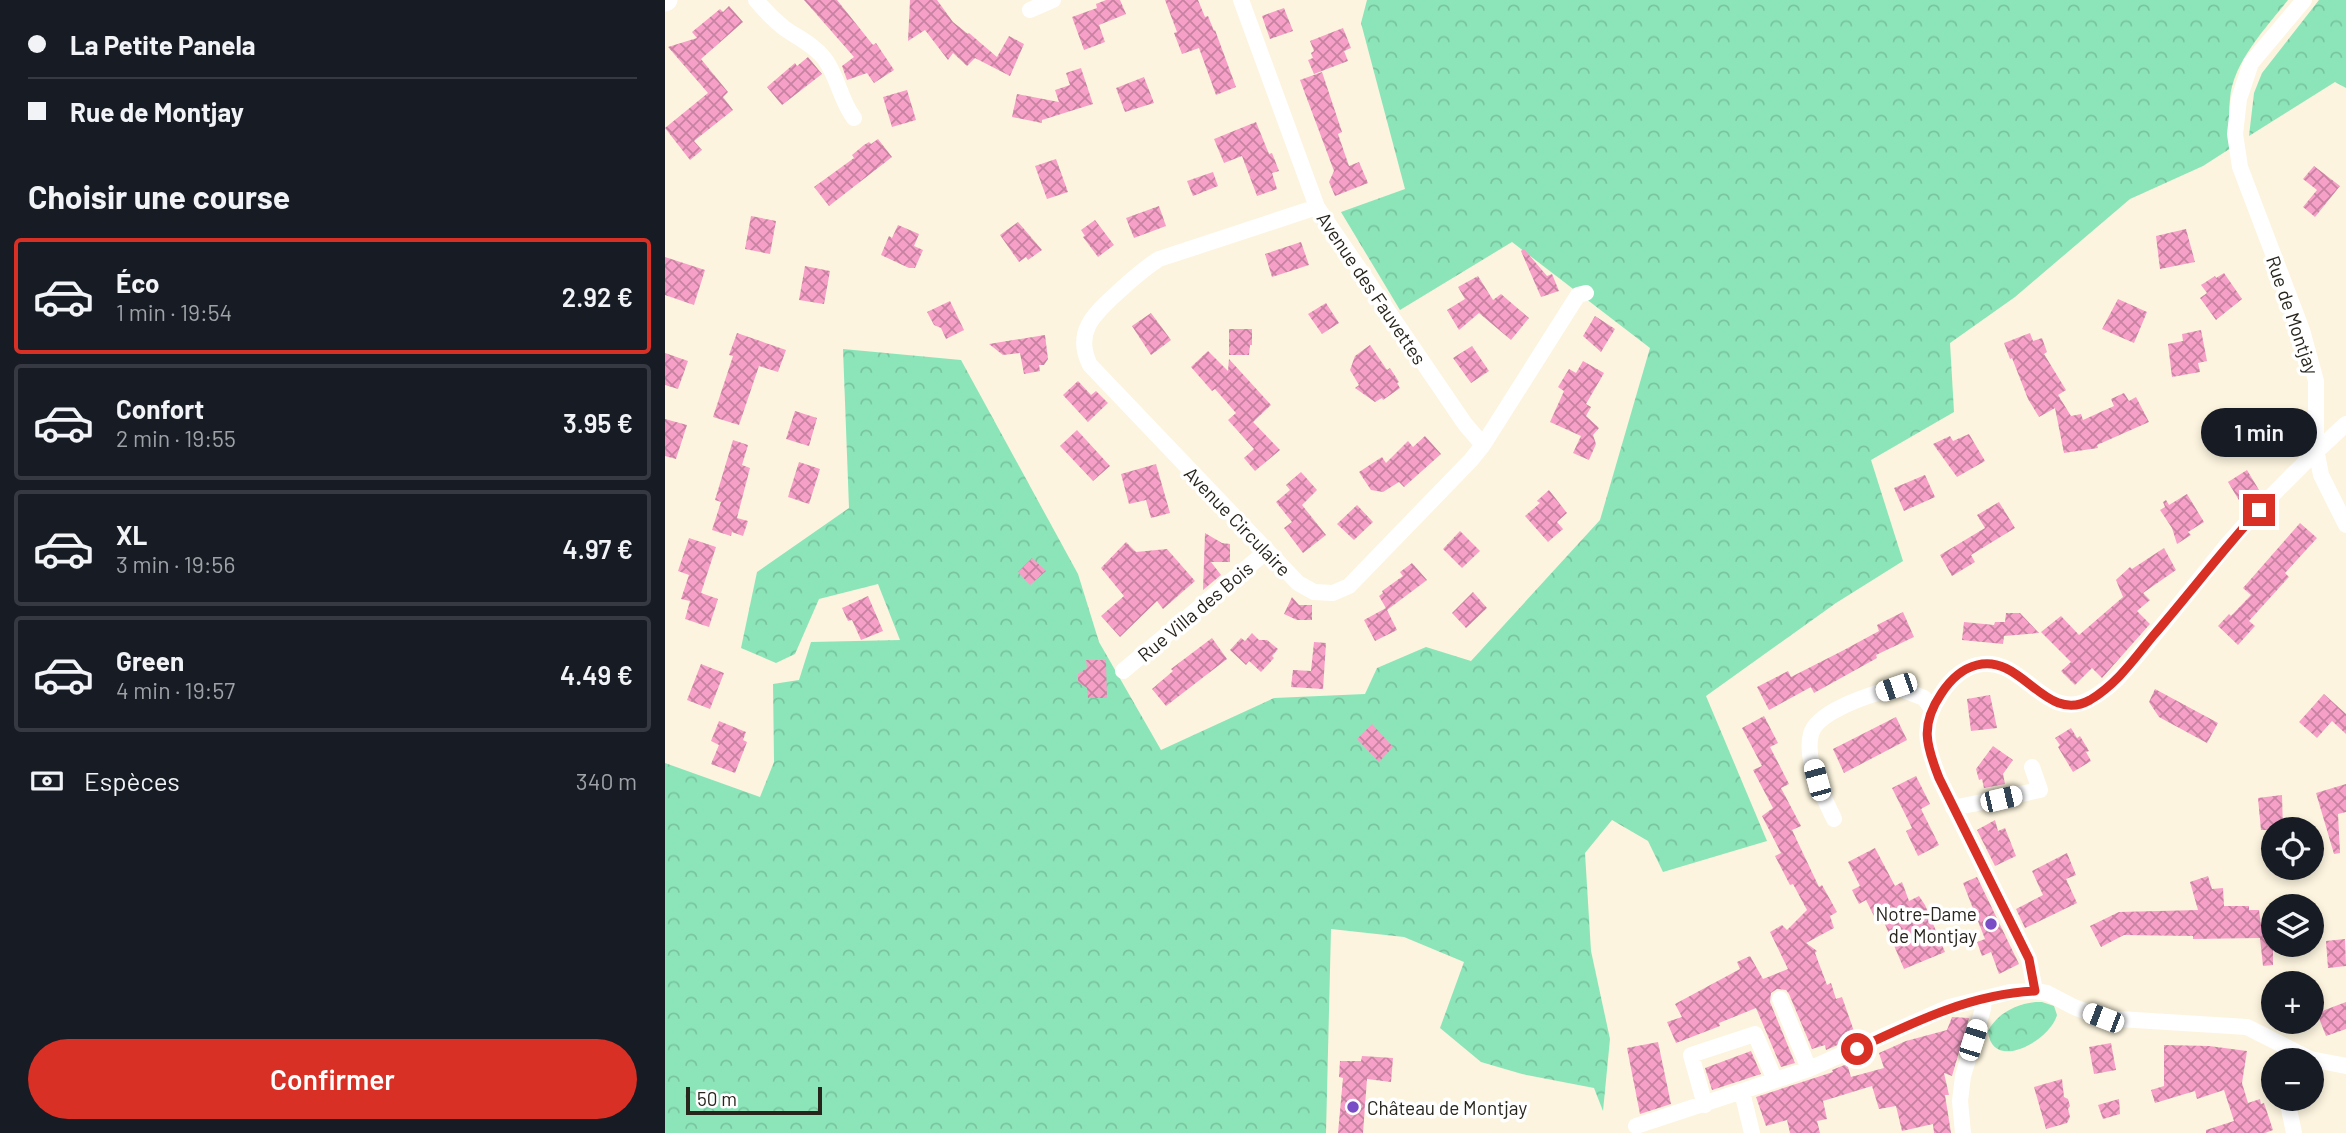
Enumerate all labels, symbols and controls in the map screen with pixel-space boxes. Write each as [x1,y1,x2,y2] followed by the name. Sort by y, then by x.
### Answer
[70,29,256,60] text: La Petite Panela
[70,96,244,127] text: Rue de Montjay
[28,177,290,215] text: Choisir une course
[1312,207,1432,369] street label: Avenue des Fauvettes
[2262,253,2324,378] street label: Rue de Montjay
[32,265,95,328] icon: car
[116,267,159,298] text: Éco
[562,281,633,312] text: 2.92 €
[116,298,232,326] text: 1 min · 19:54
[32,391,95,454] icon: car
[116,393,204,424] text: Confort
[563,407,633,438] text: 3.95 €
[2201,408,2317,458] callout: 1 min
[2234,418,2284,446] text: 1 min
[116,424,236,452] text: 2 min · 19:55
[1180,461,1296,581] street label: Avenue Circulaire
[2243,494,2275,526] route end
[32,517,95,580] icon: car
[116,519,147,550] text: XL
[563,533,633,564] text: 4.97 €
[116,550,235,578] text: 3 min · 19:56
[1133,556,1257,666] street label: Rue Villa des Bois
[32,643,95,706] icon: car
[116,645,184,676] text: Green
[560,659,633,690] text: 4.49 €
[1873,670,1920,704] car
[116,676,235,704] text: 4 min · 19:57
[1802,757,1833,803] car
[28,762,66,800] icon: cash
[84,765,180,796] text: Espèces
[576,767,637,795] text: 340 m
[1979,784,2024,814] car
[2261,817,2324,1111] map controls
[2261,817,2324,880] button: locate
[2261,894,2324,957] button: layers
[1876,902,1977,947] place label: Notre-Dame de Montjay
[1983,916,1999,932] marker: Notre-Dame de Montjay
[2261,971,2324,1034] button: +
[2080,1001,2127,1035] car
[1957,1017,1990,1063] car
[1841,1033,1873,1065] route start
[28,1039,637,1119] button: Confirmer
[2261,1048,2324,1111] button: −
[686,1084,823,1116] scale bar
[697,1087,737,1110] text: 50 m
[1367,1096,1527,1119] place label: Château de Montjay
[1345,1099,1361,1115] marker: Château de Montjay

